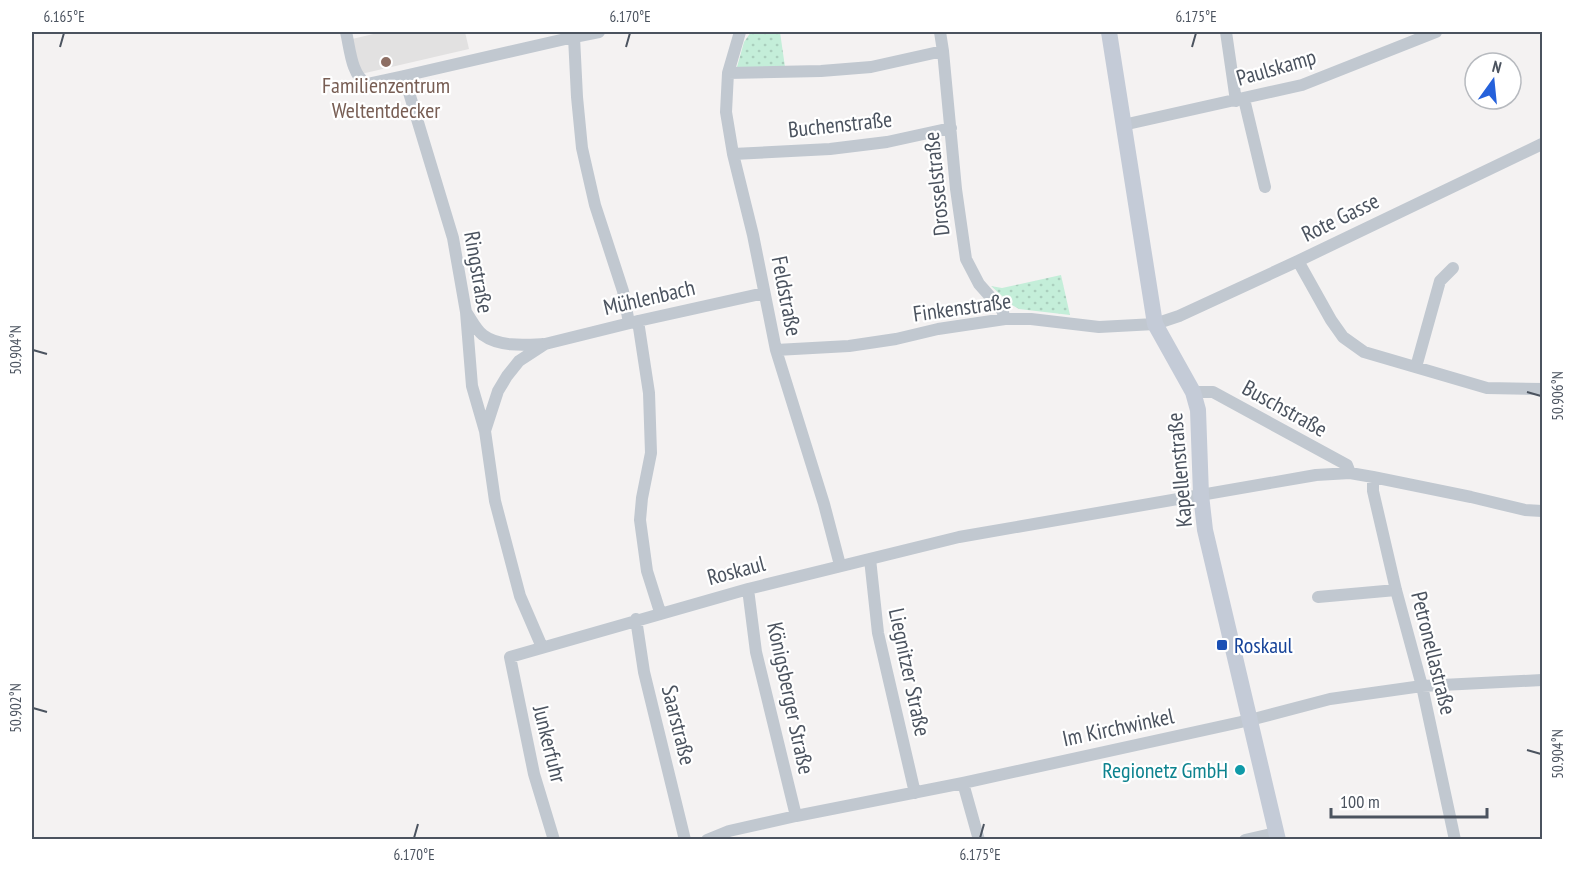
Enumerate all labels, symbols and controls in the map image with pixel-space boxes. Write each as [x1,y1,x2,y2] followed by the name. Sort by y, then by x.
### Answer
[43,7,85,26] text: 6.165°E
[609,7,651,26] text: 6.170°E
[1175,7,1217,26] text: 6.175°E
[1233,42,1319,92] street label: Paulskamp
[1463,51,1523,111] north arrow
[379,55,393,69] marker: Familienzentrum Weltentdecker
[1490,56,1504,77] text: N
[322,71,450,124] place label: Familienzentrum Weltentdecker
[787,105,893,143] street label: Buchenstraße
[917,131,955,237] street label: Drosselstraße
[1297,186,1383,248] street label: Rote Gasse
[458,229,500,315] street label: Ringstraße
[766,254,808,338] street label: Feldstraße
[601,273,697,321] street label: Mühlenbach
[911,286,1013,328] street label: Finkenstraße
[6,325,25,375] text: 50.904°N
[1548,371,1567,421] text: 50.906°N
[1238,373,1332,443] street label: Buschstraße
[1160,412,1198,528] street label: Kapellenstraße
[704,549,769,591] street label: Roskaul
[1405,589,1463,717] street label: Petronellastraße
[883,605,937,739] street label: Liegnitzer Straße
[761,619,821,777] street label: Königsberger Straße
[1234,631,1294,659] place label: Roskaul
[1215,638,1229,652] marker: Roskaul
[656,682,702,768] street label: Saarstraße
[6,683,25,733] text: 50.902°N
[527,701,573,786] street label: Junkerfuhr
[1060,701,1177,752] street label: Im Kirchwinkel
[1548,729,1567,779] text: 50.904°N
[1102,756,1228,784] place label: Regionetz GmbH
[1233,763,1247,777] marker: Regionetz GmbH
[1331,781,1487,819] scale bar
[1340,790,1380,813] text: 100 m
[393,845,435,864] text: 6.170°E
[959,845,1001,864] text: 6.175°E

